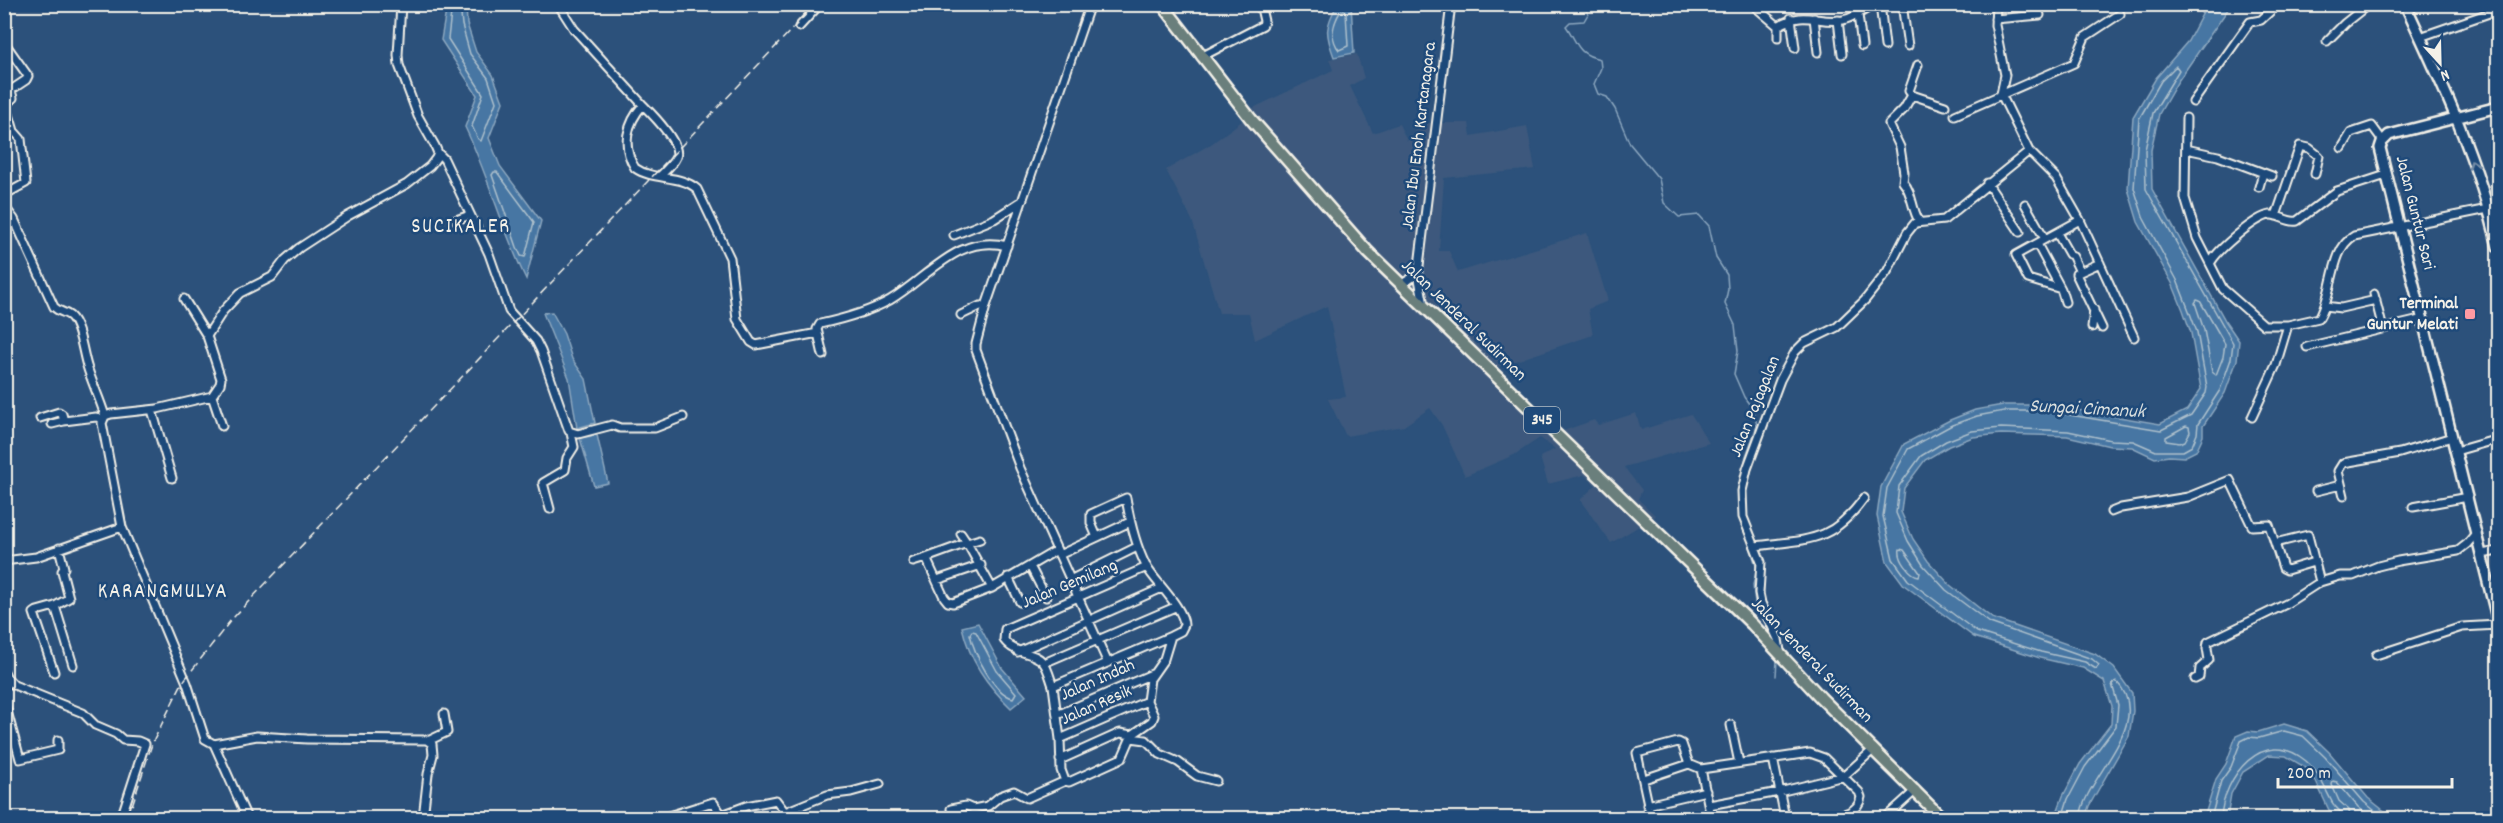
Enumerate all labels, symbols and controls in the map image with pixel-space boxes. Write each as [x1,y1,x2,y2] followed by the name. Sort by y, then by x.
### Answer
[2410,33,2470,93] north arrow
[1396,40,1444,231] street label: Jalan Ibu Enoh Kartanagara
[2437,62,2453,87] text: N
[2388,153,2440,273] street label: Jalan Guntur Sari
[2468,159,2481,170] one-way arrow
[411,213,511,243] district label: SUCIKALER
[1395,254,1531,388] street label: Jalan Jenderal Sudirman
[2367,292,2459,338] place label: Terminal Guntur Melati
[2463,307,2477,321] marker: Terminal Guntur Melati
[1724,353,1788,461] street label: Jalan Pajagalan
[2028,393,2147,427] water label: Sungai Cimanuk
[1524,407,1560,433] road number: 345
[1018,554,1122,616] street label: Jalan Gemilang
[98,578,228,608] district label: KARANGMULYA
[1744,593,1878,729] street label: Jalan Jenderal Sudirman
[1057,653,1139,709] street label: Jalan Indah
[1058,679,1136,733] street label: Jalan Resik
[2278,751,2452,789] scale bar
[2287,762,2331,787] text: 200 m

